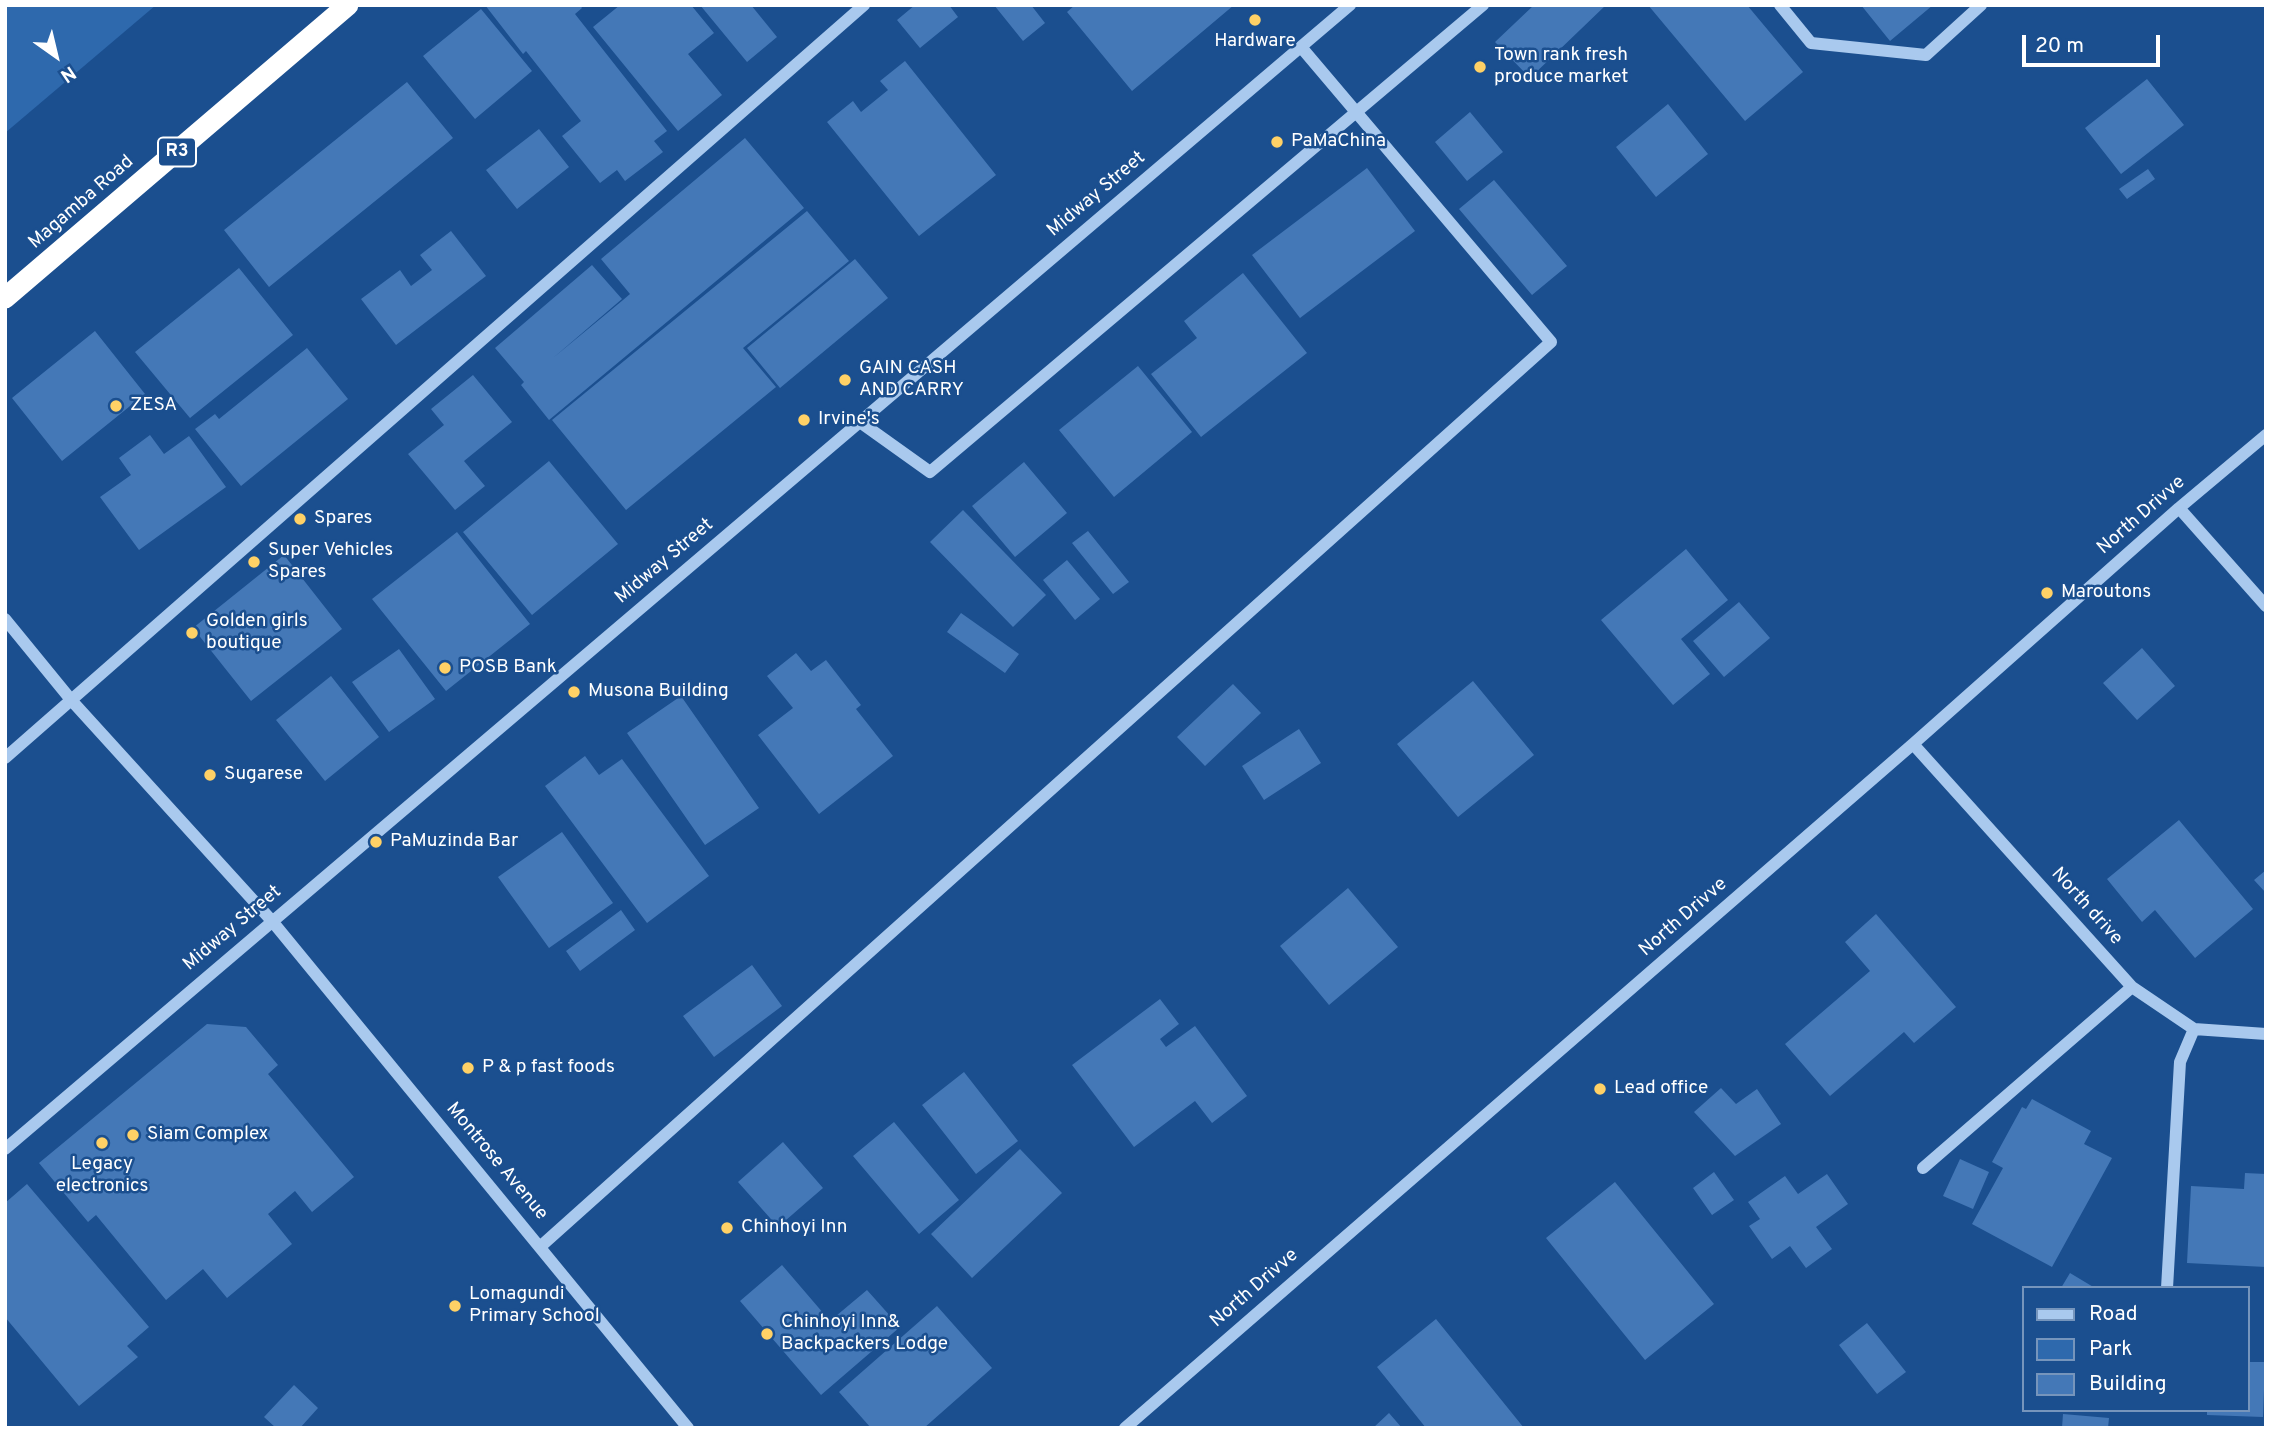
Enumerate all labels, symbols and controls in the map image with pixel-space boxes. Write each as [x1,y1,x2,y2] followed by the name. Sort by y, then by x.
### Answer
[1247,12,1263,28] marker: Hardware
[21,21,91,91] north arrow
[2026,21,2164,65] scale bar
[1214,31,1296,53] place label: Hardware
[2035,33,2084,60] text: 20 m
[1494,45,1629,89] place label: Town rank fresh produce market
[1472,59,1488,75] marker: Town rank fresh produce market
[55,60,80,87] text: N
[1291,131,1386,153] place label: PaMaChina
[1269,134,1285,150] marker: PaMaChina
[158,138,196,167] road number: R3
[1043,147,1151,243] street label: Midway Street
[25,151,139,255] street label: Magamba Road
[859,358,964,402] place label: GAIN CASH AND CARRY
[837,372,853,388] marker: GAIN CASH AND CARRY
[130,395,177,417] place label: ZESA
[108,398,124,414] marker: ZESA
[818,409,880,431] place label: Irvine's
[796,412,812,428] marker: Irvine's
[2093,472,2191,560] street label: North Drivve
[314,508,372,530] place label: Spares
[292,511,308,527] marker: Spares
[611,514,719,610] street label: Midway Street
[268,540,393,584] place label: Super Vehicles Spares
[246,554,262,570] marker: Super Vehicles Spares
[2061,582,2151,604] place label: Maroutons
[2039,585,2055,601] marker: Maroutons
[206,611,308,655] place label: Golden girls boutique
[184,625,200,641] marker: Golden girls boutique
[459,657,557,679] place label: POSB Bank
[437,660,453,676] marker: POSB Bank
[588,681,729,703] place label: Musona Building
[566,684,582,700] marker: Musona Building
[224,764,303,786] place label: Sugarese
[202,767,218,783] marker: Sugarese
[390,831,518,853] place label: PaMuzinda Bar
[368,834,384,850] marker: PaMuzinda Bar
[2045,864,2127,950] street label: North drive
[1635,874,1733,962] street label: North Drivve
[179,881,287,977] street label: Midway Street
[482,1057,615,1079] place label: P & p fast foods
[460,1060,476,1076] marker: P & p fast foods
[1614,1078,1708,1100] place label: Lead office
[1592,1081,1608,1097] marker: Lead office
[440,1098,552,1226] street label: Montrose Avenue
[147,1124,268,1146] place label: Siam Complex
[125,1127,141,1143] marker: Siam Complex
[94,1135,110,1151] marker: Legacy electronics
[56,1154,148,1198] place label: Legacy electronics
[741,1217,847,1239] place label: Chinhoyi Inn
[719,1220,735,1236] marker: Chinhoyi Inn
[1206,1245,1304,1333] street label: North Drivve
[469,1284,600,1328] place label: Lomagundi Primary School
[2022,1286,2250,1412] legend
[447,1298,463,1314] marker: Lomagundi Primary School
[2089,1301,2138,1328] text: Road
[781,1312,948,1356] place label: Chinhoyi Inn& Backpackers Lodge
[759,1326,775,1342] marker: Chinhoyi Inn& Backpackers Lodge
[2089,1336,2132,1363] text: Park
[2089,1371,2167,1398] text: Building

